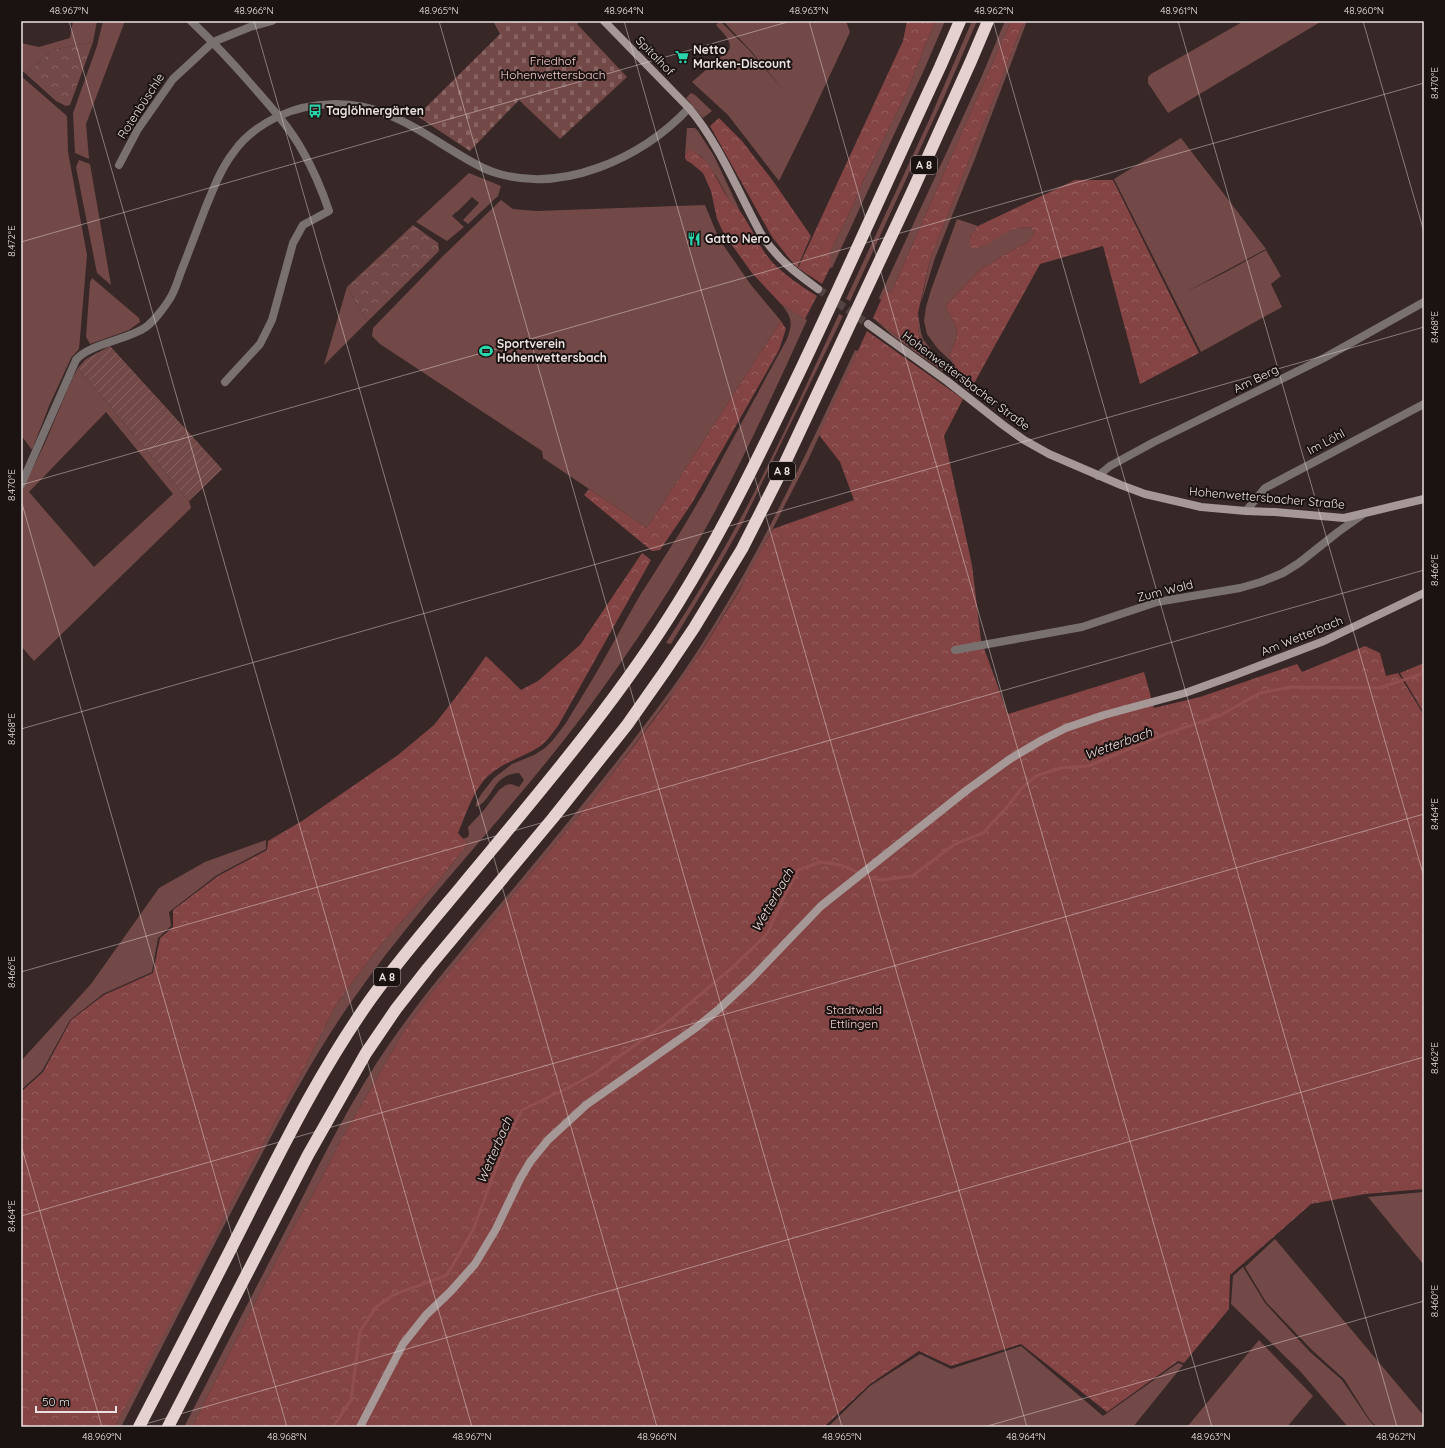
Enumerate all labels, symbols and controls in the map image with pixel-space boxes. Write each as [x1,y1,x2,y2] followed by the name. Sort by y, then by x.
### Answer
[49,4,89,17] text: 48.967°N
[234,4,274,17] text: 48.966°N
[419,4,459,17] text: 48.965°N
[604,4,644,17] text: 48.964°N
[789,4,829,17] text: 48.963°N
[974,4,1014,17] text: 48.962°N
[1160,4,1198,17] text: 48.961°N
[1344,4,1384,17] text: 48.960°N
[633,33,678,79] street label: Spitalhof
[693,42,791,71] place label: Netto Marken-Discount
[674,49,690,65] supermarket icon: Netto Marken-Discount
[501,53,605,82] park label: Friedhof Hohenwettersbach
[1428,67,1441,99] text: 8.470°E
[114,70,167,141] street label: Rotenbüschle
[307,103,323,119] bus stop icon: Taglöhnergärten
[326,103,424,118] place label: Taglöhnergärten
[911,156,937,174] road number: A 8
[5,225,18,257] text: 8.472°E
[686,231,702,247] restaurant icon: Gatto Nero
[705,231,771,246] place label: Gatto Nero
[1428,311,1441,343] text: 8.468°E
[899,328,1033,434] street label: Hohenwettersbacher Straße
[497,336,607,365] place label: Sportverein Hohenwettersbach
[478,343,494,359] sports icon: Sportverein Hohenwettersbach
[1231,361,1281,396] street label: Am Berg
[1304,425,1347,458] street label: Im Löhl
[769,462,795,480] road number: A 8
[5,469,18,501] text: 8.470°E
[1189,483,1346,512] street label: Hohenwettersbacher Straße
[1428,554,1441,586] text: 8.466°E
[1135,576,1195,605] street label: Zum Wald
[1259,612,1345,659] street label: Am Wetterbach
[5,713,18,745] text: 8.468°E
[1082,723,1155,763] water label: Wetterbach
[1428,798,1441,830] text: 8.464°E
[747,865,797,935] water label: Wetterbach
[5,956,18,988] text: 8.466°E
[374,968,400,986] road number: A 8
[826,1002,882,1031] park label: Stadtwald Ettlingen
[1428,1042,1441,1074] text: 8.462°E
[473,1114,515,1186] water label: Wetterbach
[5,1200,18,1232] text: 8.464°E
[1428,1284,1441,1317] text: 8.460°E
[36,1388,116,1414] scale bar
[42,1394,70,1409] text: 50 m
[82,1430,122,1443] text: 48.969°N
[267,1430,307,1443] text: 48.968°N
[452,1430,492,1443] text: 48.967°N
[637,1430,677,1443] text: 48.966°N
[822,1430,862,1443] text: 48.965°N
[1006,1430,1046,1443] text: 48.964°N
[1191,1430,1231,1443] text: 48.963°N
[1376,1430,1416,1443] text: 48.962°N

